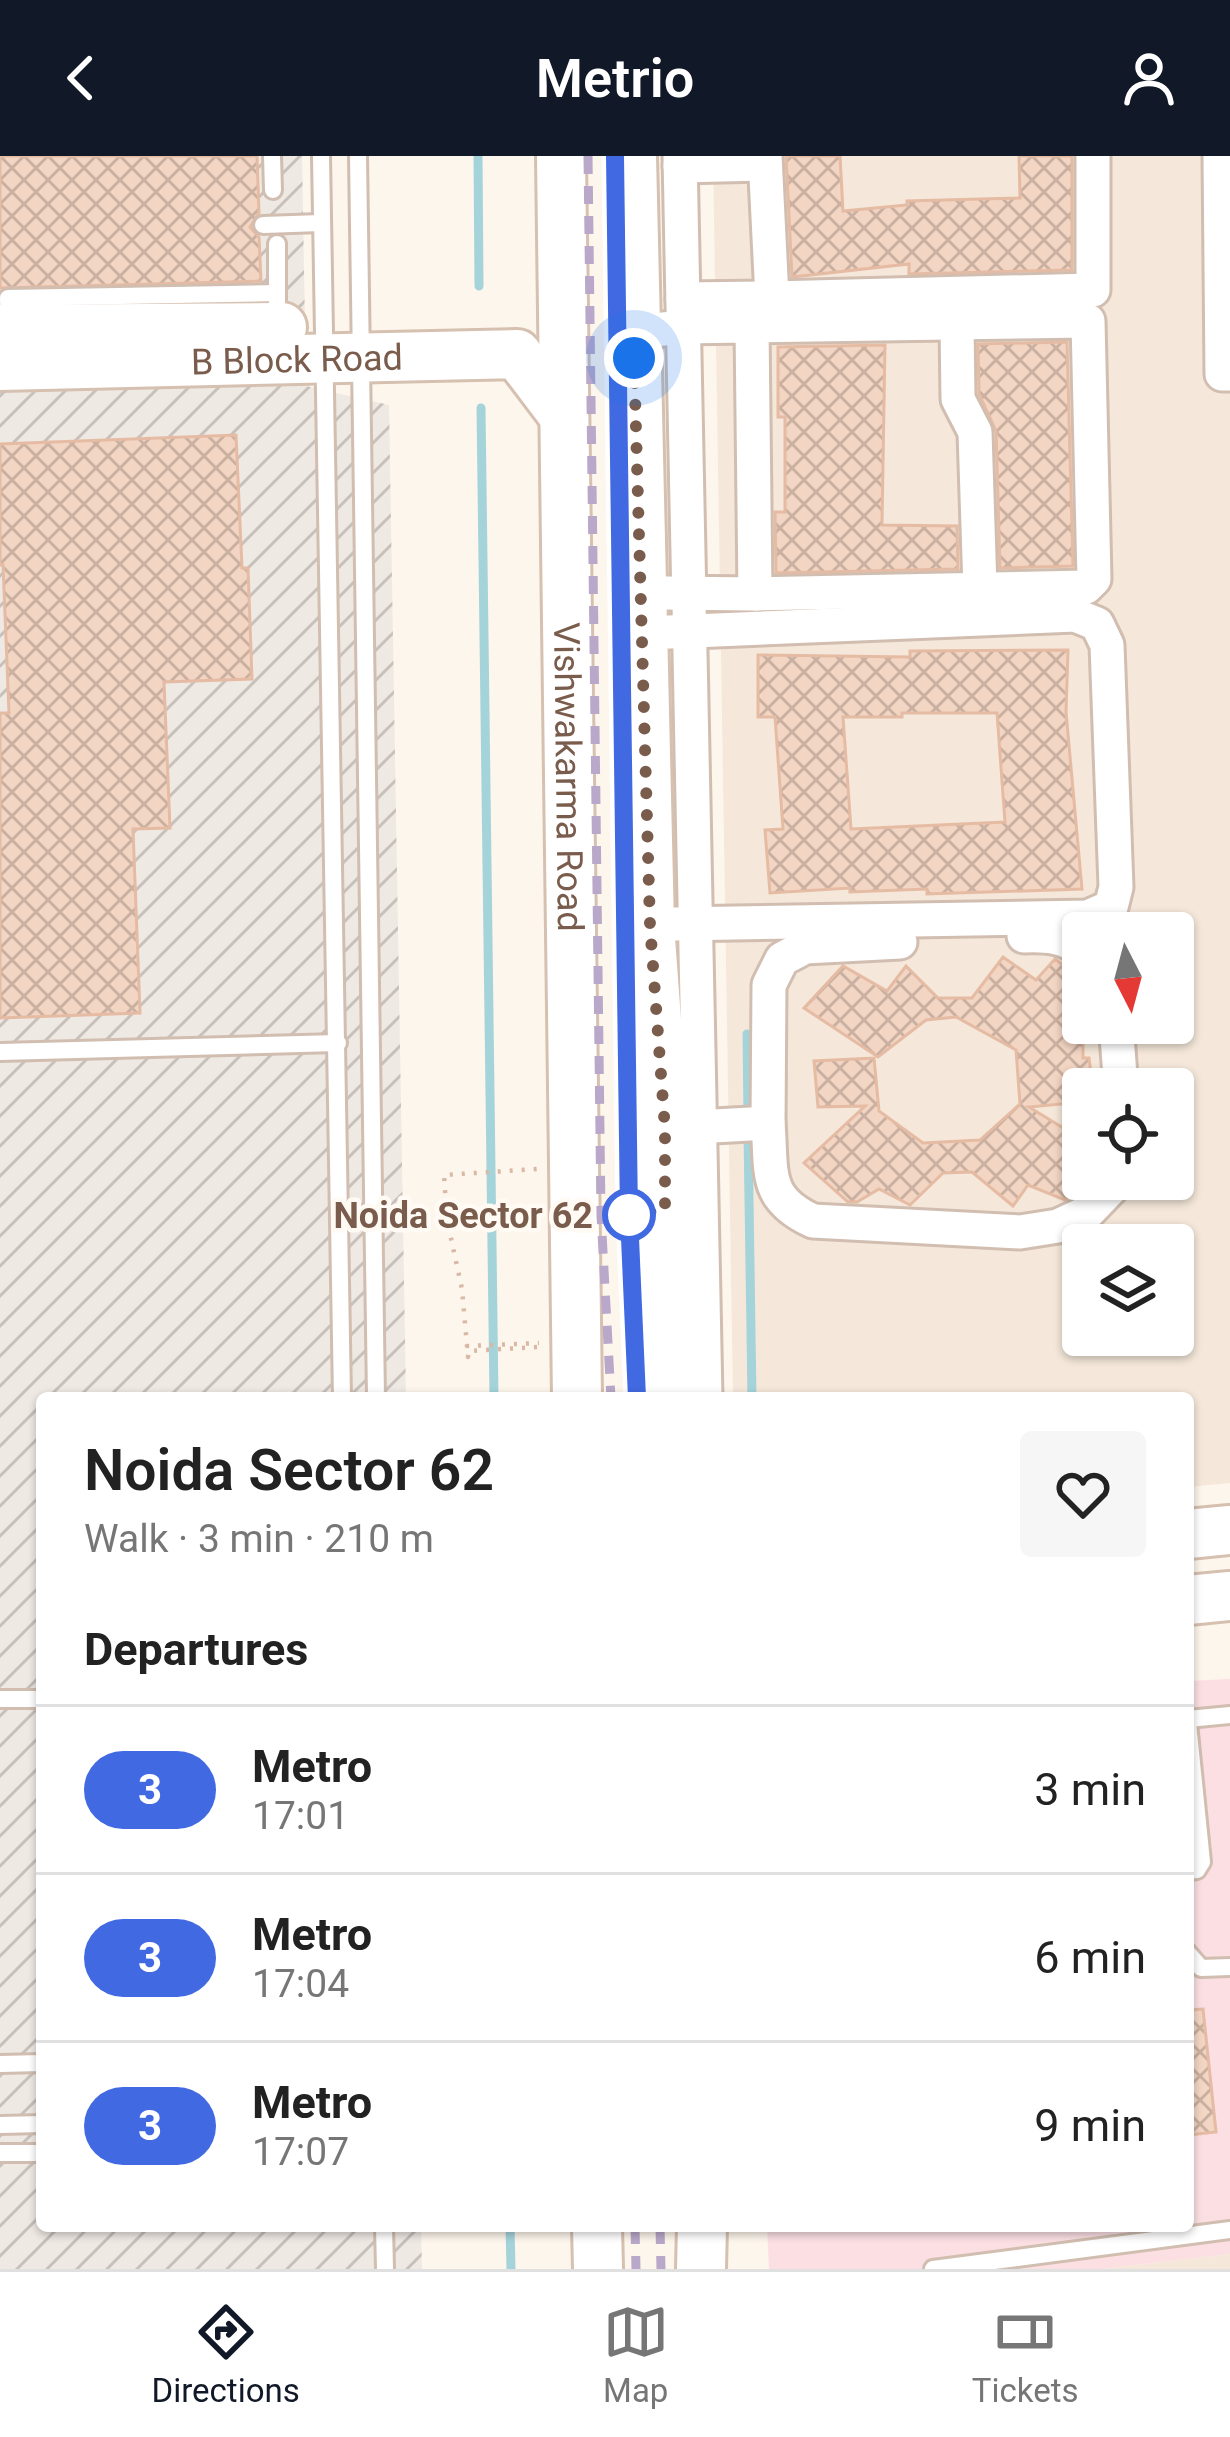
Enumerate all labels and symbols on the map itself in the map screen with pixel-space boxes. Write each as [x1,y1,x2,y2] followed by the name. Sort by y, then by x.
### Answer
[604,328,664,388] your location
[191,337,403,384] street label: B Block Road
[545,622,591,932] street label: Vishwakarma Road
[1062,912,1194,1044] north arrow
[604,1190,654,1240] marker: Noida Sector 62
[333,1195,593,1237] place label: Noida Sector 62

